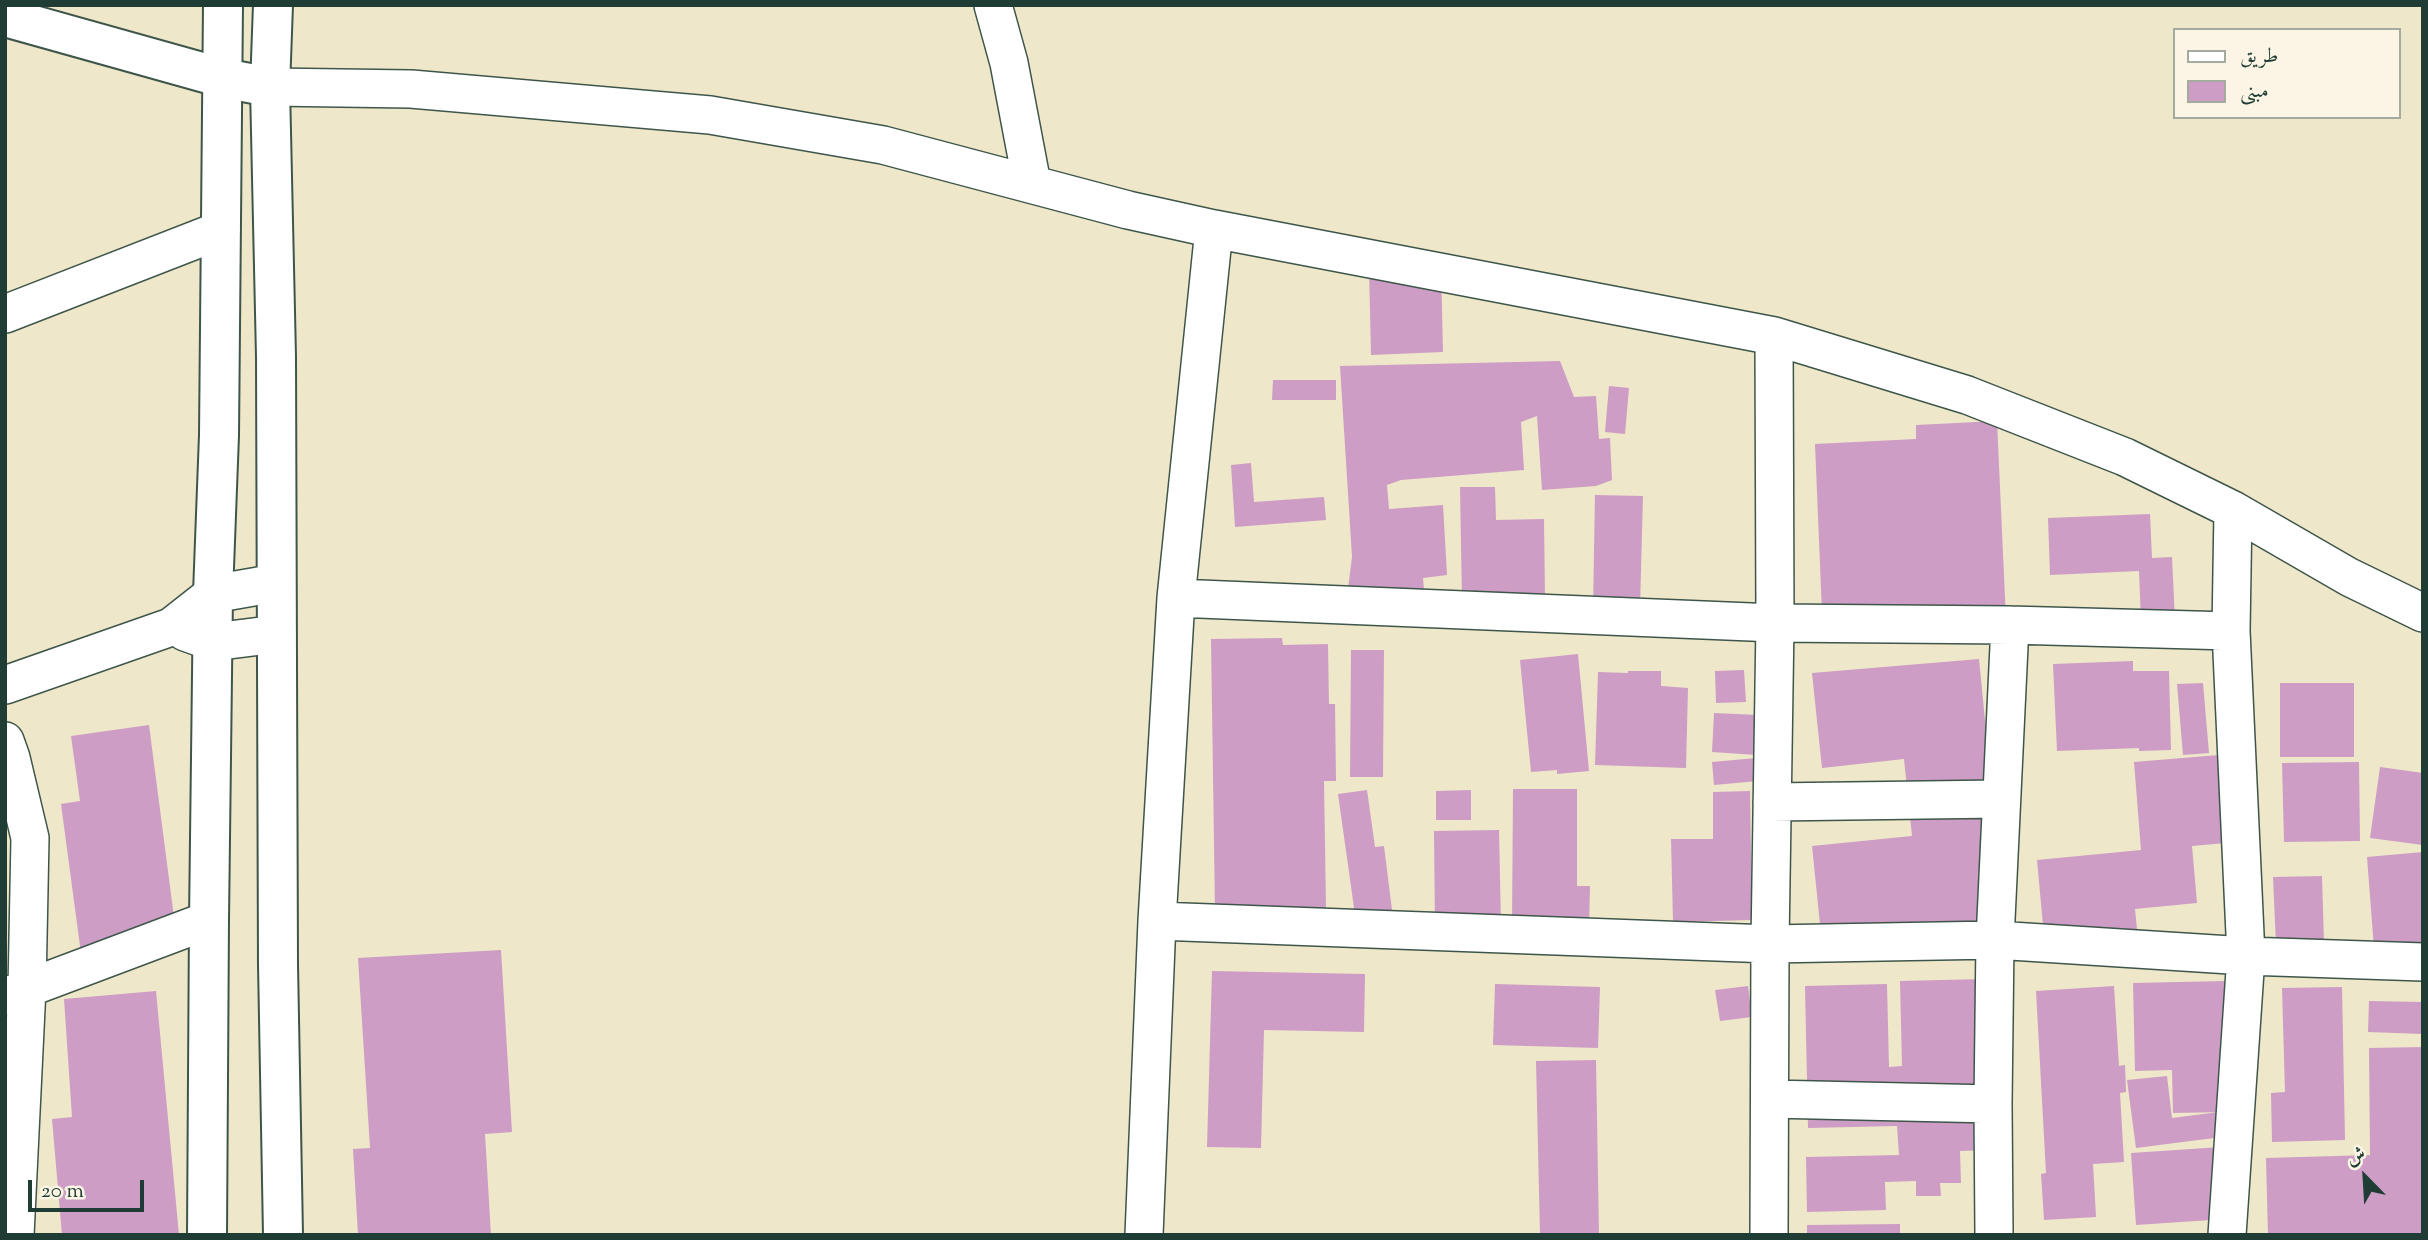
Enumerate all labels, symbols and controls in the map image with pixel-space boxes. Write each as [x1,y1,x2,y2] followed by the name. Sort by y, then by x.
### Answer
[2172,28,2400,119] legend
[2240,42,2278,72] text: طريق
[2240,77,2269,107] text: مبنى
[2342,1141,2370,1174] text: ش
[2330,1142,2400,1212] north arrow
[32,1166,147,1210] scale bar
[41,1177,84,1207] text: 20 m

